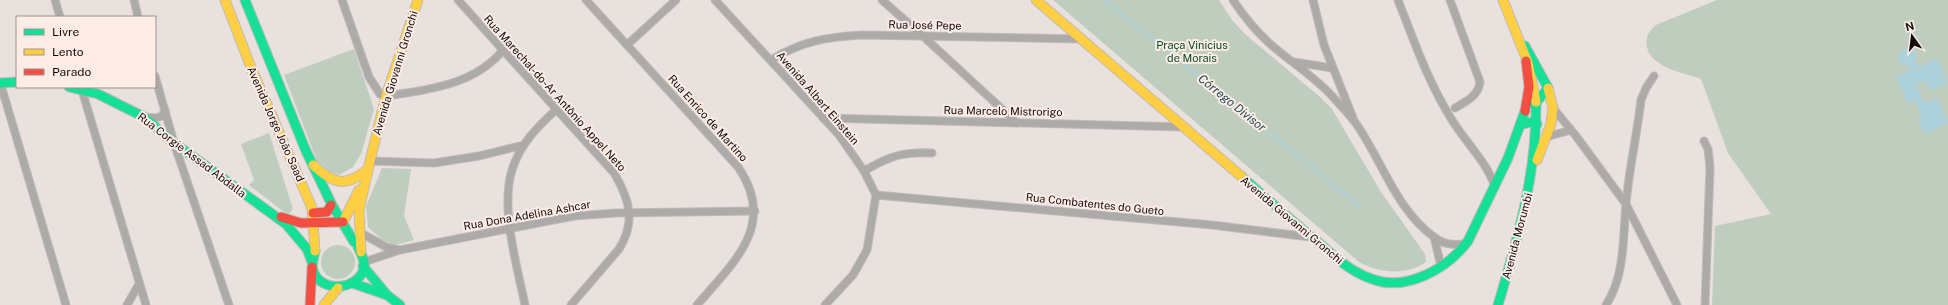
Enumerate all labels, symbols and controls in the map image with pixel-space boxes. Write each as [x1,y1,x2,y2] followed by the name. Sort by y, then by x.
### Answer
[370,9,420,137] street label: Avenida Giovanni Gronchi
[482,13,628,173] street label: Rua Marechal-do-Ar Antônio Appel Neto
[16,16,156,88] legend
[1892,16,1932,56] north arrow
[888,18,962,32] street label: Rua José Pepe
[1904,19,1915,33] text: N
[52,25,80,39] text: Livre
[1156,39,1228,64] park label: Praça Vinicius de Morais
[52,45,84,59] text: Lento
[774,49,862,147] street label: Avenida Albert Einstein
[52,65,91,79] text: Parado
[245,65,307,183] street label: Avenida Jorge João Saad
[1195,71,1269,135] water label: Córrego Divisor
[666,72,750,164] street label: Rua Enrico de Martino
[943,104,1063,118] street label: Rua Marcelo Mistrorigo
[136,110,248,200] street label: Rua Corgie Assad Abdalla
[1239,174,1345,266] street label: Avenida Giovanni Gronchi
[1025,191,1165,217] street label: Rua Combatentes do Gueto
[1500,192,1534,280] street label: Avenida Morumbi
[462,198,592,232] street label: Rua Dona Adelina Ashcar

